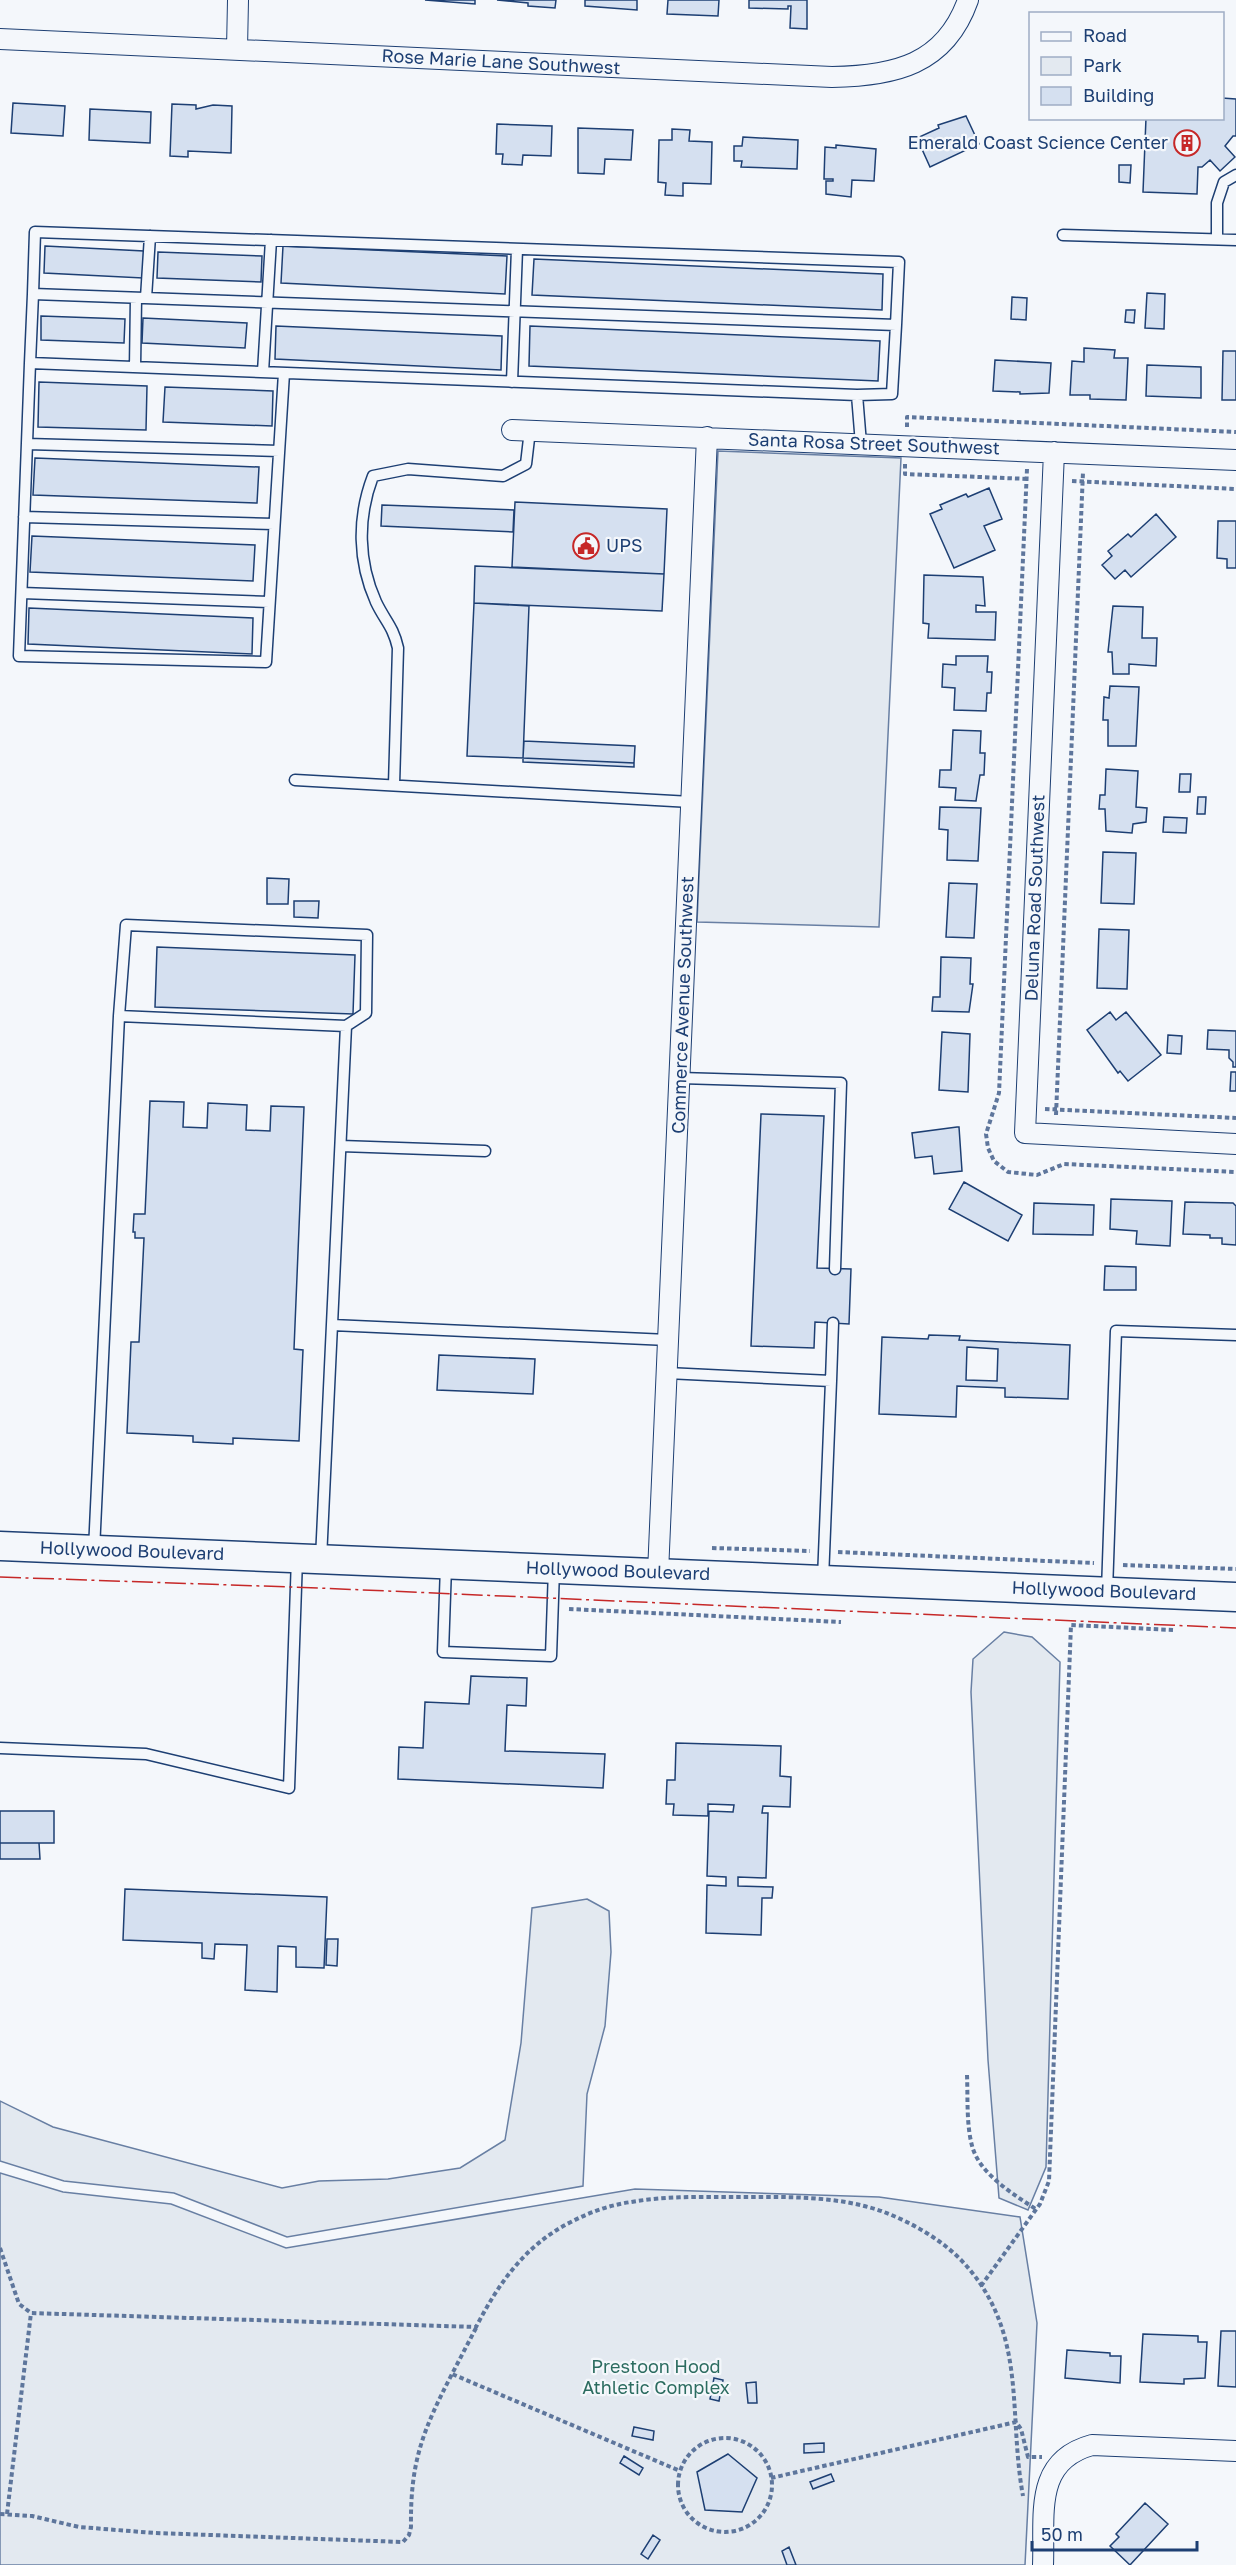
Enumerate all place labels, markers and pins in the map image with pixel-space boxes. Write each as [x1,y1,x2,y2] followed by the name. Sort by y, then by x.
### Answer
[1172,128,1202,158] building icon: Emerald Coast Science Center
[907,131,1168,153] place label: Emerald Coast Science Center
[571,531,601,561] public building icon: UPS
[606,534,642,556] place label: UPS

